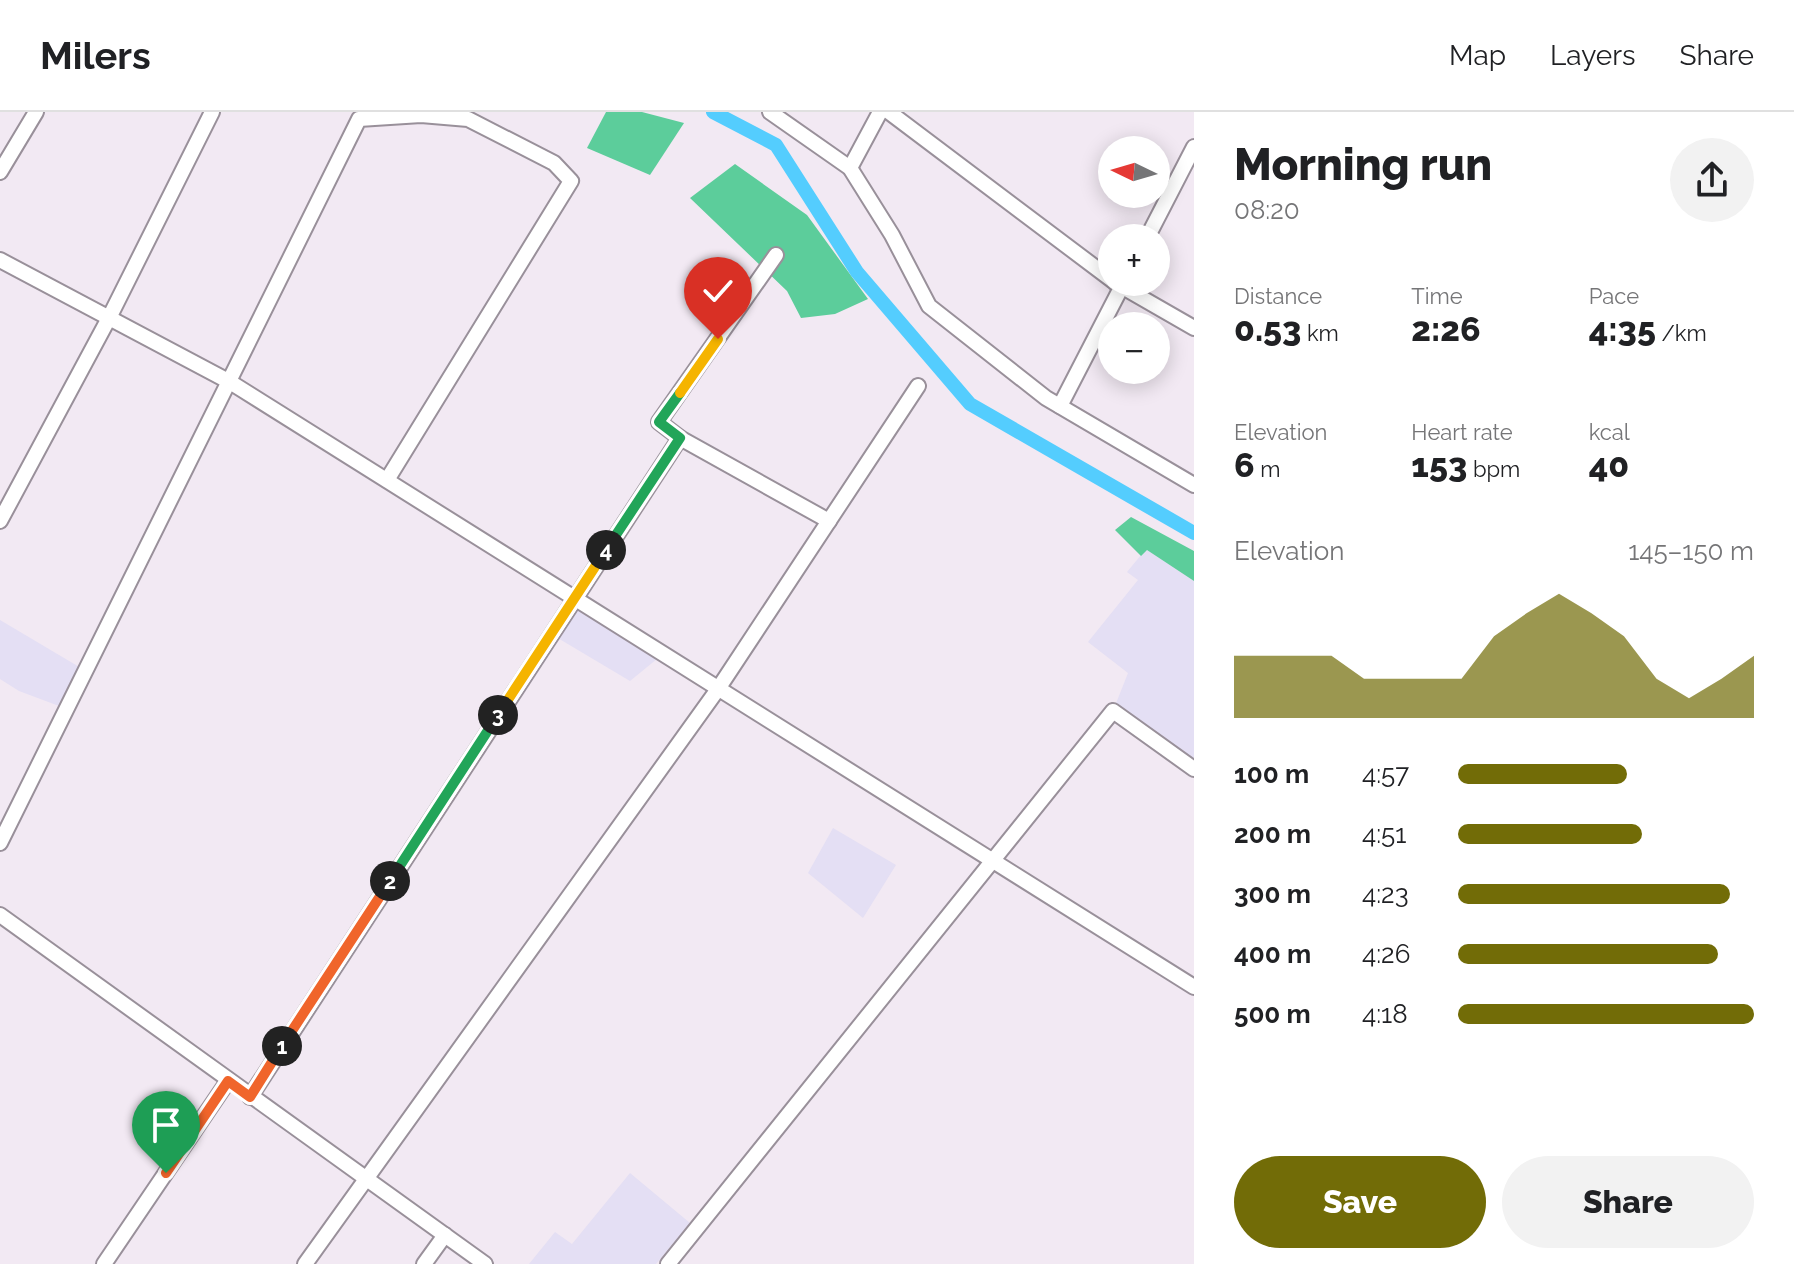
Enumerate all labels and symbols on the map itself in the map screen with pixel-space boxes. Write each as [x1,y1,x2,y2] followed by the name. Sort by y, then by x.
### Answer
[1098,136,1170,208] north arrow
[684,257,752,339] pin
[586,530,626,570] pin: 4
[478,695,518,735] pin: 3
[370,861,410,901] pin: 2
[262,1026,302,1066] pin: 1
[132,1091,200,1173] pin

